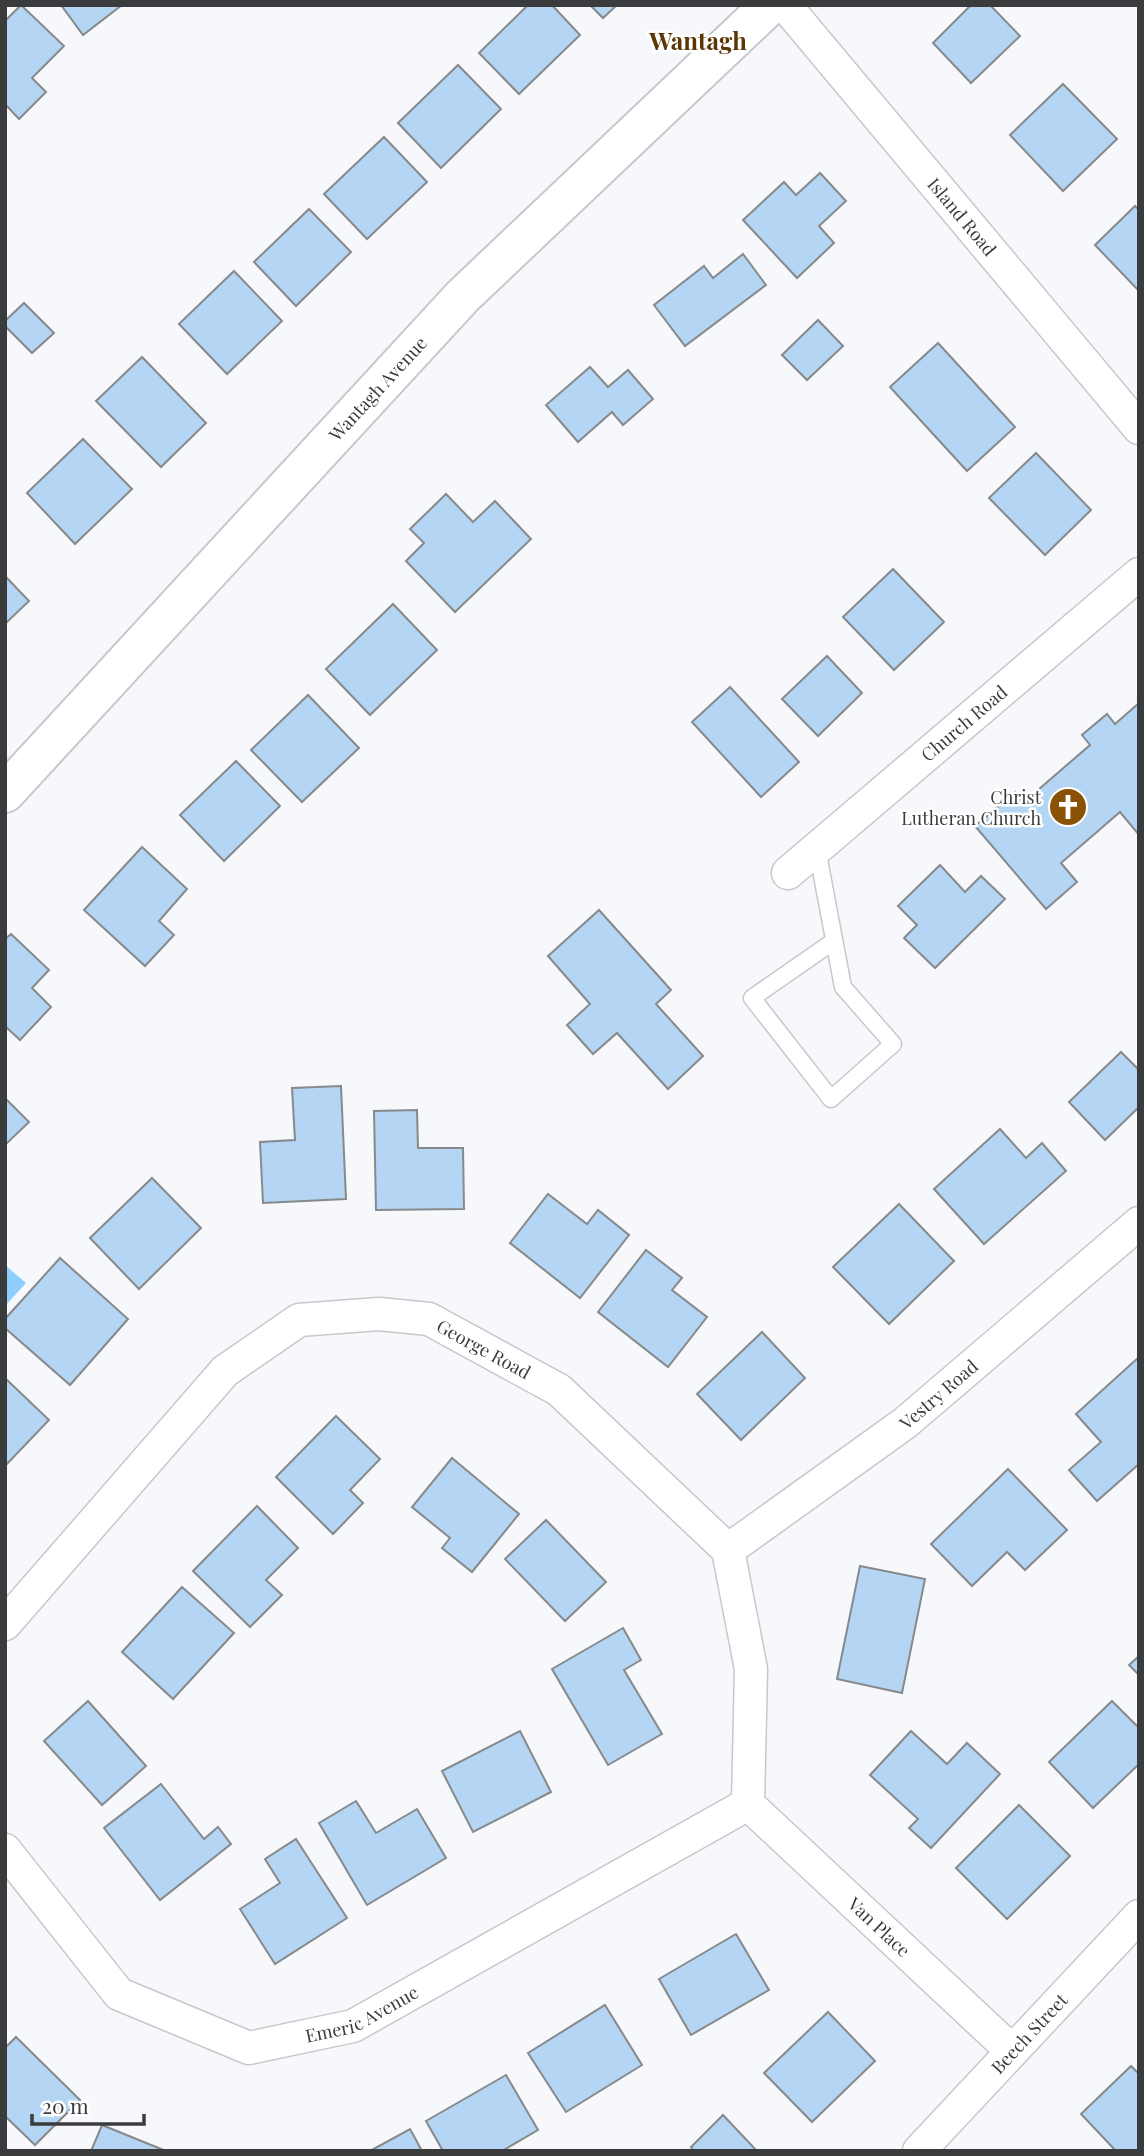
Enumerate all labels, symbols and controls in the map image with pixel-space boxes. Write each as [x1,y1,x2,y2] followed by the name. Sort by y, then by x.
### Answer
[648,24,747,56] district label: Wantagh
[922,173,1002,261] street label: Island Road
[323,331,432,447] street label: Wantagh Avenue
[916,679,1012,767] street label: Church Road
[901,785,1042,830] place label: Christ Lutheran Church
[1047,786,1089,828] church icon: Christ Lutheran Church
[433,1314,535,1385] street label: George Road
[894,1354,983,1435] street label: Vestry Road
[842,1891,916,1962] street label: Van Place
[303,1980,422,2048] street label: Emeric Avenue
[986,1988,1073,2079] street label: Beech Street
[32,2082,144,2126] scale bar
[42,2091,89,2119] text: 20 m

